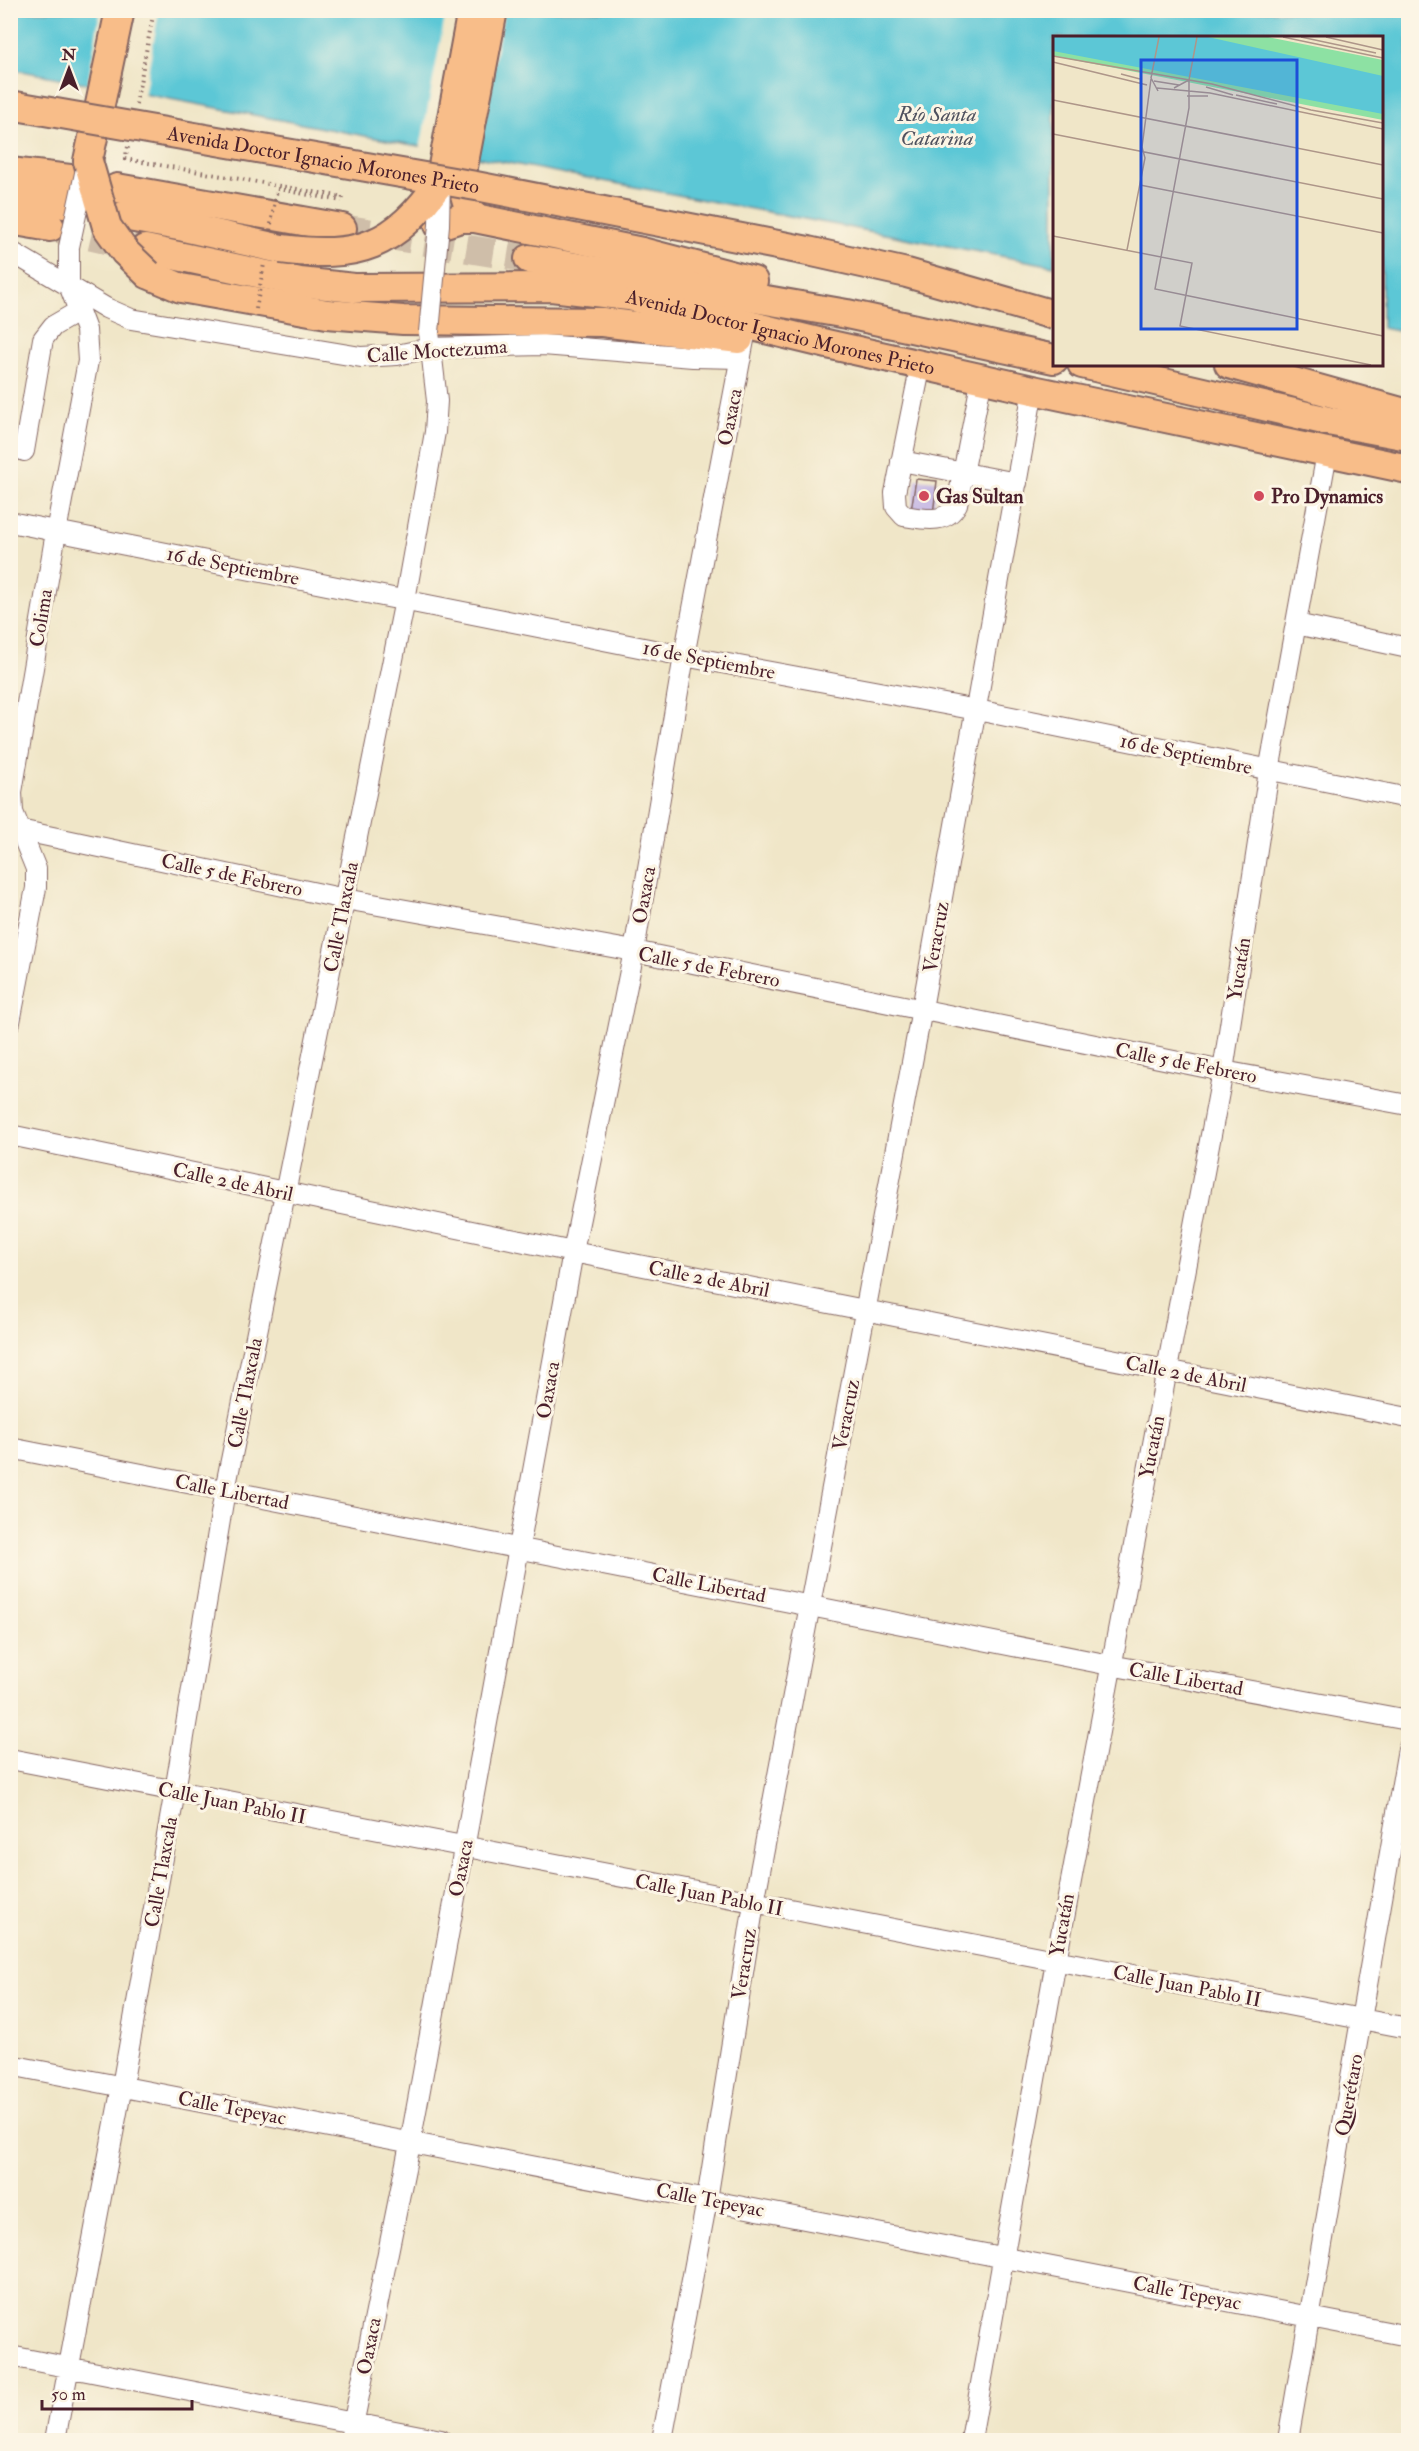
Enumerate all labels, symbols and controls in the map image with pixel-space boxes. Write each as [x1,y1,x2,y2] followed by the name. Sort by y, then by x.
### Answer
[1053,36,1383,366] inset map
[39,39,99,99] north arrow
[61,45,77,65] text: N
[897,101,977,152] water label: Río Santa Catarina
[164,120,481,199] street label: Avenida Doctor Ignacio Morones Prieto
[623,283,937,380] street label: Avenida Doctor Ignacio Morones Prieto
[366,334,509,368] street label: Calle Moctezuma
[712,385,748,448] street label: Oaxaca
[936,484,1024,509] place label: Gas Sultan
[1271,484,1383,510] place label: Pro Dynamics
[917,489,931,503] marker: Gas Sultan
[1252,489,1266,503] marker: Pro Dynamics
[164,541,301,592] street label: 16 de Septiembre
[24,586,58,649] street label: Colima
[640,635,777,686] street label: 16 de Septiembre
[1117,728,1254,781] street label: 16 de Septiembre
[159,848,305,902] street label: Calle 5 de Febrero
[318,859,364,974] street label: Calle Tlaxcala
[627,864,661,926] street label: Oaxaca
[917,899,955,975] street label: Veracruz
[1222,936,1256,1002] street label: Yucatán
[636,941,782,993] street label: Calle 5 de Febrero
[1113,1037,1259,1089] street label: Calle 5 de Febrero
[170,1157,296,1207] street label: Calle 2 de Abril
[646,1255,772,1303] street label: Calle 2 de Abril
[222,1335,268,1450] street label: Calle Tlaxcala
[1123,1350,1249,1398] street label: Calle 2 de Abril
[531,1359,565,1421] street label: Oaxaca
[827,1377,865,1453] street label: Veracruz
[1134,1413,1170,1481] street label: Yucatán
[173,1469,291,1515] street label: Calle Libertad
[650,1562,768,1608] street label: Calle Libertad
[1127,1657,1245,1701] street label: Calle Libertad
[156,1776,308,1830] street label: Calle Juan Pablo II
[139,1814,183,1929] street label: Calle Tlaxcala
[443,1836,479,1899] street label: Oaxaca
[633,1868,785,1922] street label: Calle Juan Pablo II
[1044,1891,1080,1959] street label: Yucatán
[726,1926,762,2002] street label: Veracruz
[1111,1959,1263,2013] street label: Calle Juan Pablo II
[1329,2052,1369,2138] street label: Querétaro
[176,2085,288,2132] street label: Calle Tepeyac
[654,2177,766,2224] street label: Calle Tepeyac
[1131,2270,1243,2317] street label: Calle Tepeyac
[351,2314,387,2377] street label: Oaxaca
[42,2373,192,2411] scale bar
[51,2383,86,2406] text: 50 m

